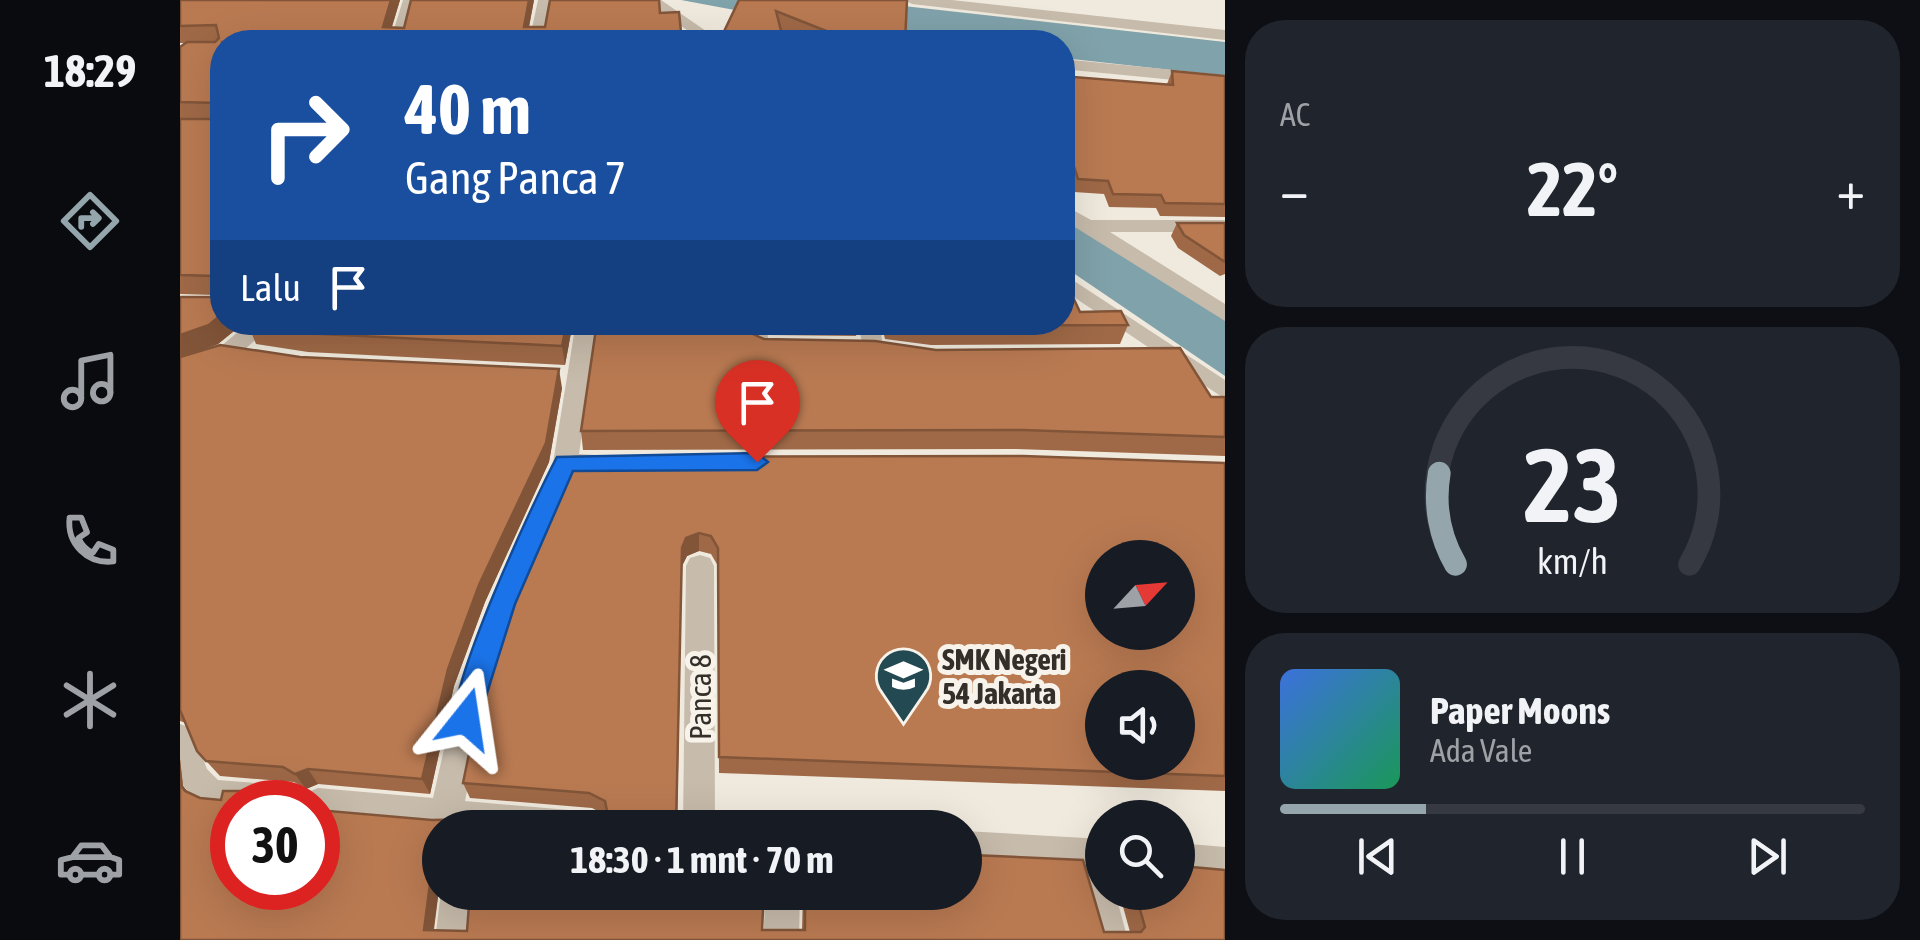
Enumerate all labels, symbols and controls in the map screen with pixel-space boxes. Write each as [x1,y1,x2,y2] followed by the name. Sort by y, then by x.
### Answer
[44,45,136,97] text: 18:29
[405,69,531,149] text: 40 m
[240,70,370,200] icon: right
[1280,96,1310,133] text: AC
[1527,146,1618,232] text: 22°
[405,152,626,204] text: Gang Panca 7
[1280,158,1309,221] text: −
[1836,158,1865,221] text: +
[55,186,125,256] icon: directions
[321,260,376,315] icon: arrive
[240,266,301,309] text: Lalu
[55,346,125,416] icon: music
[715,360,800,463] pin
[730,375,785,430] icon: arrive
[1524,425,1621,544] text: 23
[55,506,125,576] icon: phone
[1085,540,1195,650] north arrow
[1085,540,1195,910] map controls
[1537,541,1608,582] text: km/h
[942,642,1067,710] place label: SMK Negeri 54 Jakarta
[873,646,933,725] school or university icon: SMK Negeri 54 Jakarta
[683,654,717,740] street label: Panca 8
[55,665,125,735] icon: climate
[414,667,518,771] position arrow
[1085,670,1195,780] button: sound
[1430,689,1610,732] text: Paper Moons
[1430,732,1532,769] text: Ada Vale
[210,780,340,910] speed limit sign: 30
[1085,800,1195,910] button: search
[55,825,125,895] icon: car
[1350,829,1405,884] icon: previous
[1545,829,1600,884] icon: pause
[1740,829,1795,884] icon: next
[570,838,834,881] text: 18:30 · 1 mnt · 70 m

